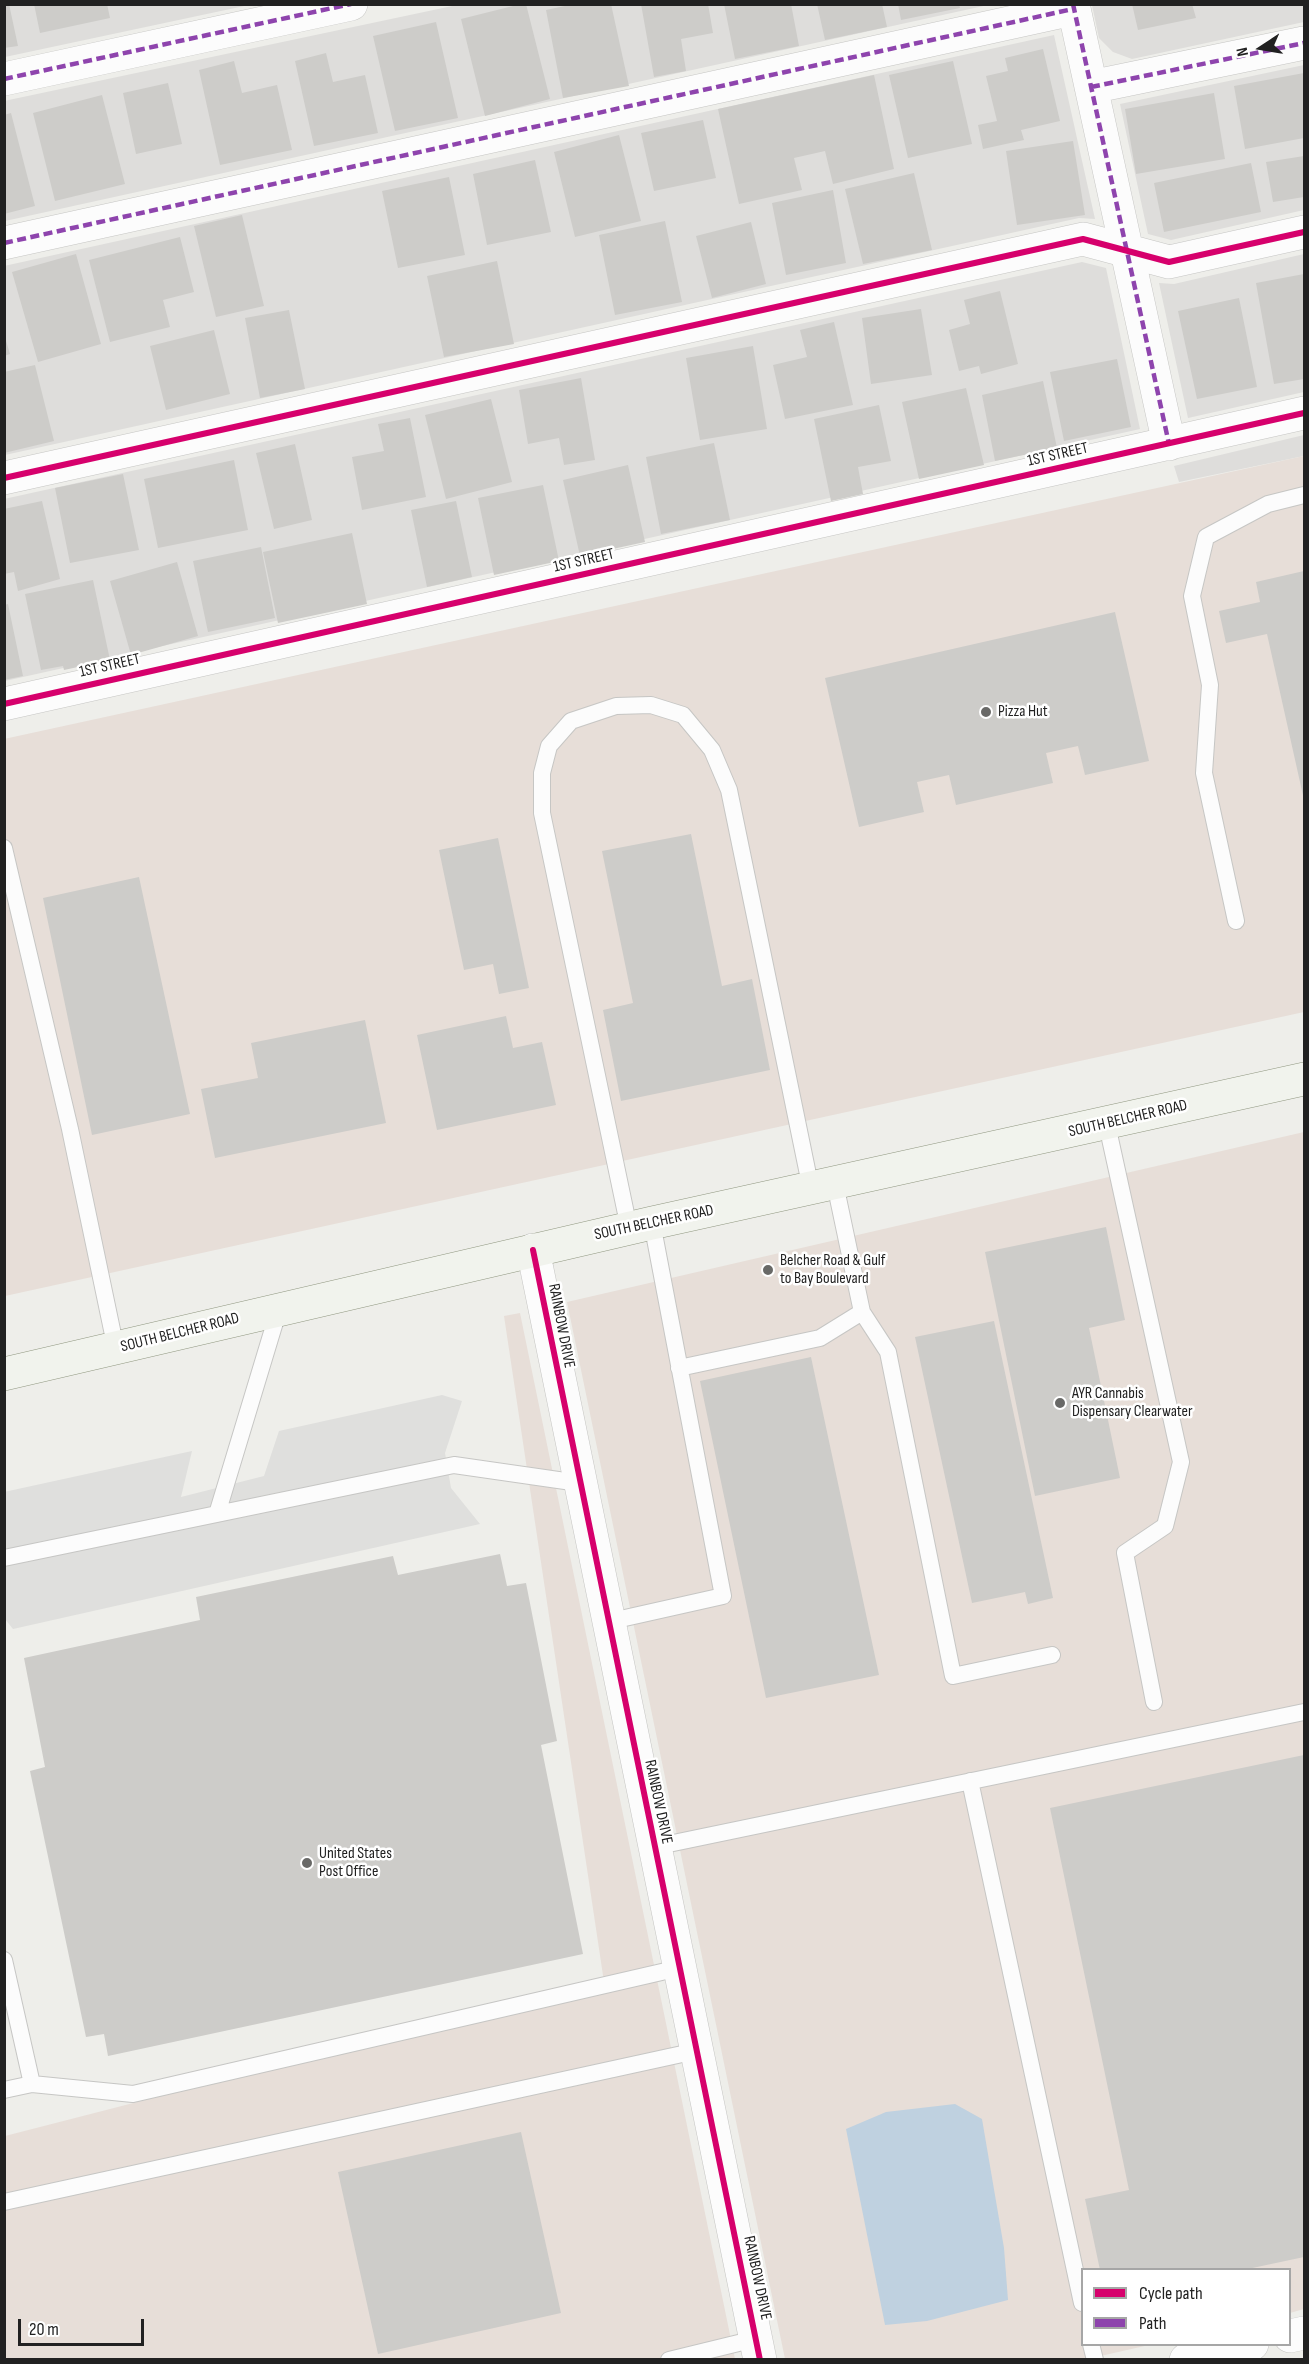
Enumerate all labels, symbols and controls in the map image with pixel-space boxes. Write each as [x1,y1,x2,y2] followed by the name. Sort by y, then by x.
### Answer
[1231,18,1291,78] north arrow
[1233,46,1253,58] text: N
[1026,439,1090,471] street label: 1ST STREET
[552,545,616,577] street label: 1ST STREET
[78,650,142,682] street label: 1ST STREET
[998,702,1048,722] place label: Pizza Hut
[979,705,993,719] marker: Pizza Hut
[1067,1096,1189,1142] street label: SOUTH BELCHER ROAD
[593,1201,715,1245] street label: SOUTH BELCHER ROAD
[780,1251,885,1289] place label: Belcher Road & Gulf to Bay Boulevard
[761,1263,775,1277] marker: Belcher Road & Gulf to Bay Boulevard
[543,1282,579,1370] street label: RAINBOW DRIVE
[119,1309,241,1357] street label: SOUTH BELCHER ROAD
[1072,1384,1193,1422] place label: AYR Cannabis Dispensary Clearwater
[1053,1396,1067,1410] marker: AYR Cannabis Dispensary Clearwater
[640,1758,676,1846] street label: RAINBOW DRIVE
[319,1844,392,1882] place label: United States Post Office
[300,1856,314,1870] marker: United States Post Office
[739,2234,775,2322] street label: RAINBOW DRIVE
[1081,2268,1291,2346] legend
[1139,2283,1203,2304] text: Cycle path
[21,2307,147,2345] scale bar
[1139,2313,1167,2334] text: Path
[29,2319,59,2340] text: 20 m

